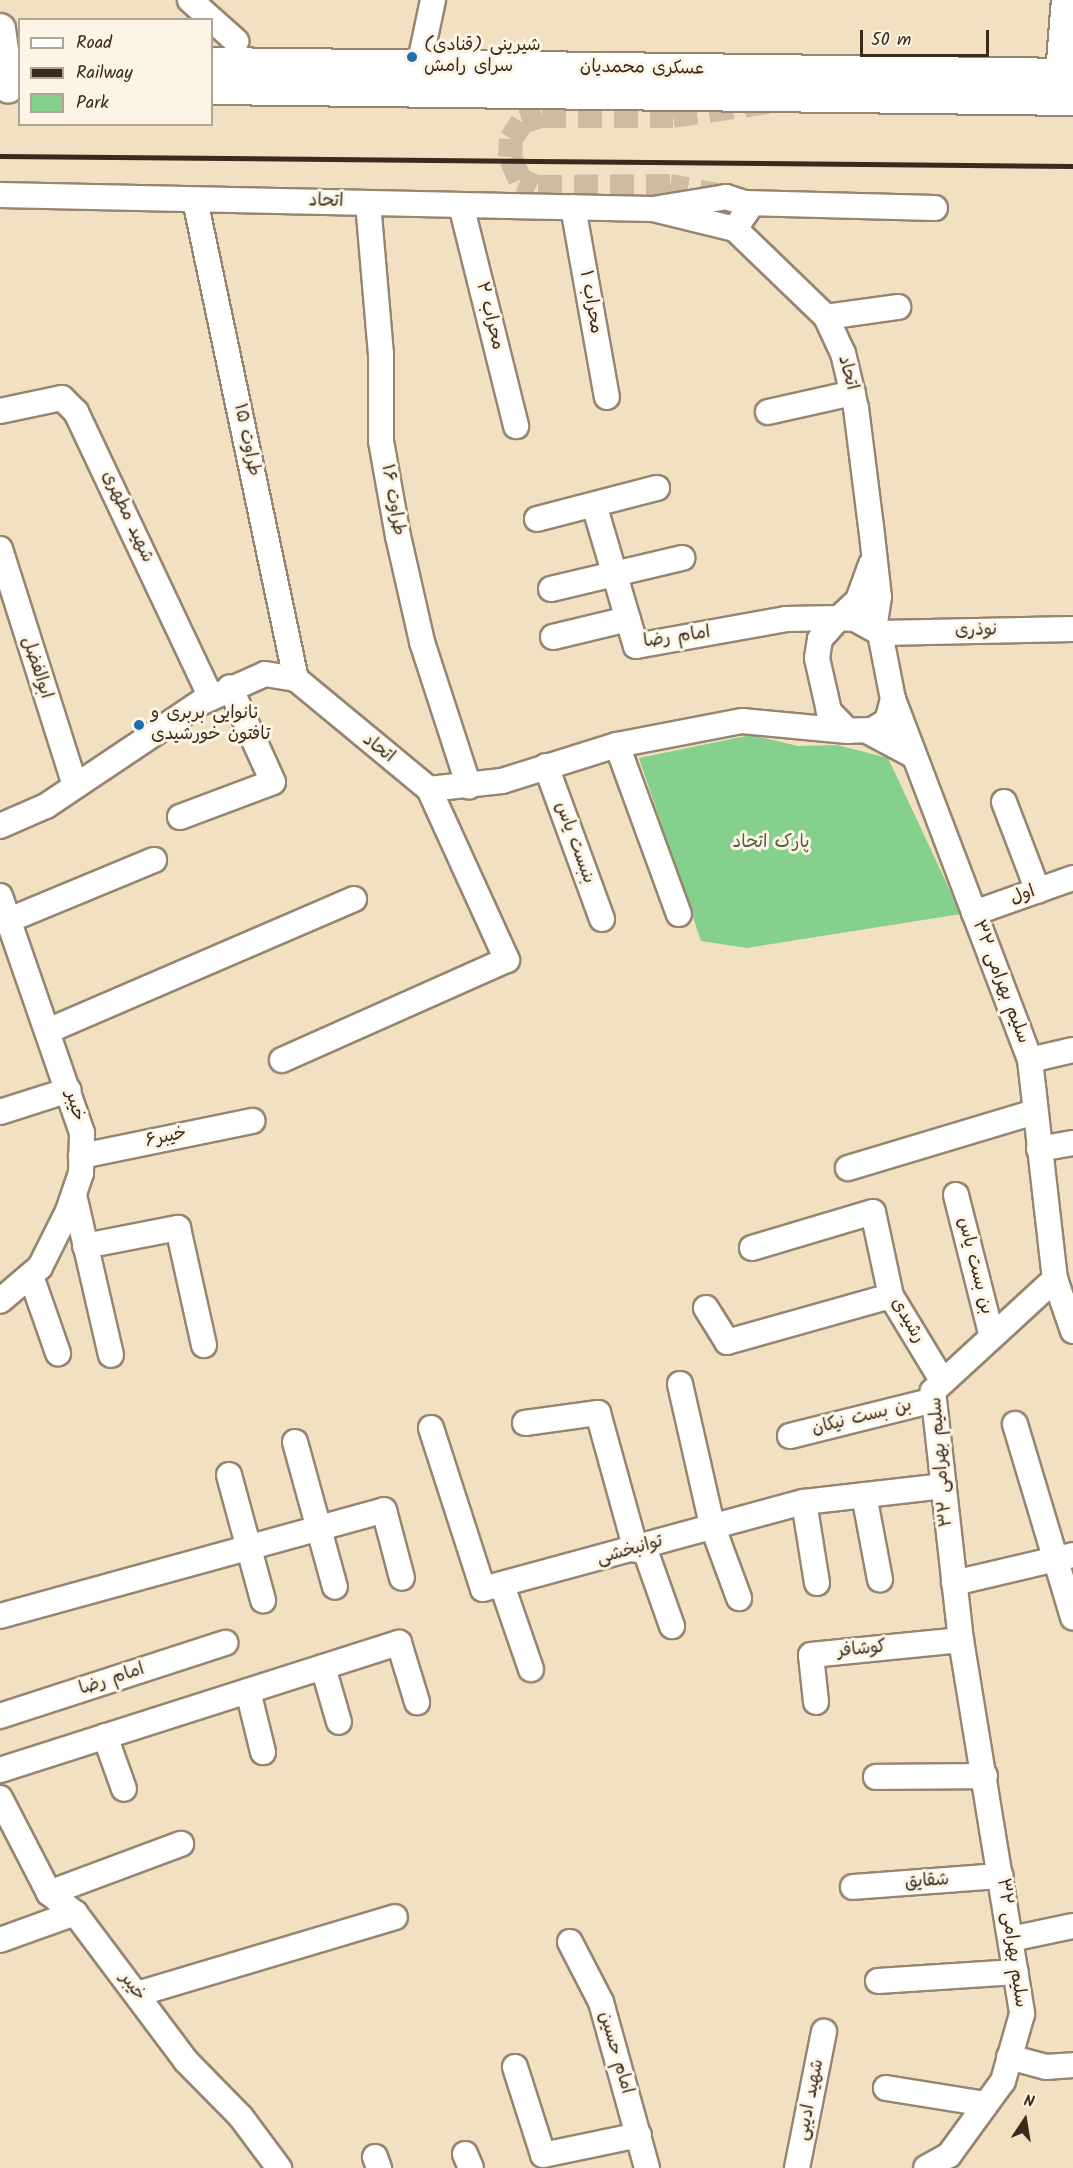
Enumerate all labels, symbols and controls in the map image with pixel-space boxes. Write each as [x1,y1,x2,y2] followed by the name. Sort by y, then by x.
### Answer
[18,18,213,126] legend
[863,18,992,56] scale bar
[871,26,911,55] text: 50 m
[76,29,112,58] text: Road
[424,36,541,78] place label: (قنادی) شیرینی سرای رامش
[405,50,419,64] marker: (قنادی) شیرینی سرای رامش
[580,57,704,81] street label: عسکری محمدیان
[76,59,133,88] text: Railway
[76,89,109,118] text: Park
[308,191,344,213] street label: اتحاد
[574,269,606,335] street label: محراب ۱
[470,280,508,352] street label: محراب ۲
[832,353,862,393] street label: اتحاد
[228,402,264,478] street label: طراوت ۱۵
[375,463,409,537] street label: طراوت ۱۶
[96,468,158,566] street label: شهید مطهری
[955,620,997,642] street label: نوذری
[642,623,712,653] street label: امام رضا
[16,634,56,702] street label: ابوالفضل
[151,704,270,746] place label: نانوایی بربری و تافتون خورشیدی
[132,718,146,732] marker: نانوایی بربری و تافتون خورشیدی
[358,730,398,768] street label: اتحاد
[549,799,599,887] street label: بنبست یاس
[732,832,810,854] park label: پارک اتحاد
[1008,882,1038,910] street label: اول
[967,917,1033,1047] street label: سلیم بهرامی ۳۲
[59,1088,89,1124] street label: خیبر
[143,1123,189,1153] street label: خیبر۶
[952,1215,996,1317] street label: بن بست یاس
[885,1294,929,1348] street label: رشیدی
[810,1395,914,1441] street label: بن بست نیکان
[926,1396,958,1528] street label: سلیم بهرامی ۳۲
[595,1531,665,1571] street label: توانبخشی
[837,1637,887,1663] street label: کوشافر
[77,1659,147,1701] street label: امام رضا
[904,1870,950,1894] street label: شقایق
[991,1877,1031,2009] street label: سلیم بهرامی ۳۲
[114,1968,150,2006] street label: خیبر
[593,2009,637,2097] street label: امام حسین
[793,2058,829,2142] street label: شهید ادیبی
[1021,2089,1036,2115] text: N
[995,2090,1055,2150] north arrow

